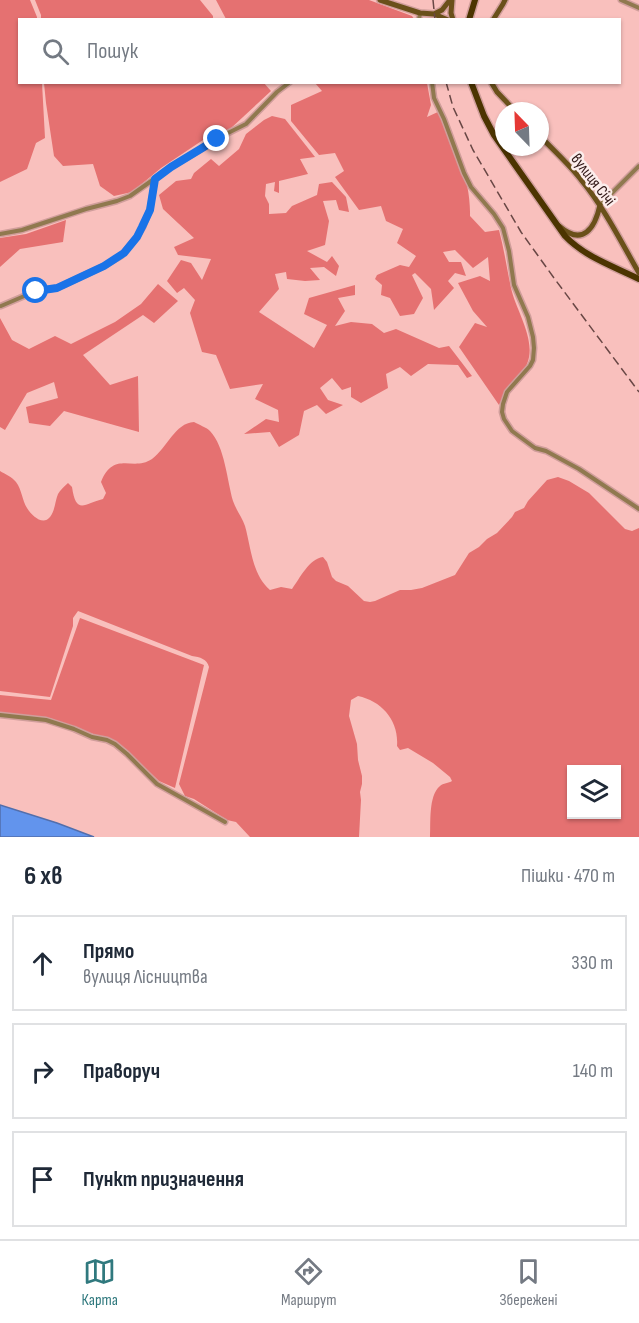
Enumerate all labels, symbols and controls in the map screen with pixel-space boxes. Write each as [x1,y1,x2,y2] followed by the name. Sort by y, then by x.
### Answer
[18,18,621,84] search box
[39,35,72,68] icon: search
[87,38,138,65] text: Пошук
[495,102,549,156] north arrow
[203,125,229,151] route end
[567,150,619,210] street label: вулиця Січі
[22,277,48,303] route start
[567,765,621,819] map controls
[567,765,621,819] button: layers
[24,861,62,892] text: 6 хв
[521,864,615,888] text: Пішки · 470 m
[83,938,134,965] text: Прямо
[26,947,59,980] icon: ahead
[571,951,613,975] text: 330 m
[83,965,208,989] text: вулиця Лісництва
[26,1055,59,1088] icon: right
[83,1058,160,1085] text: Праворуч
[573,1059,613,1083] text: 140 m
[26,1163,59,1196] icon: arrive
[83,1166,244,1193] text: Пункт призначення
[82,1255,118,1310] tab: Карта
[281,1255,336,1310] tab: Маршрут
[500,1255,557,1310] tab: Збережені

